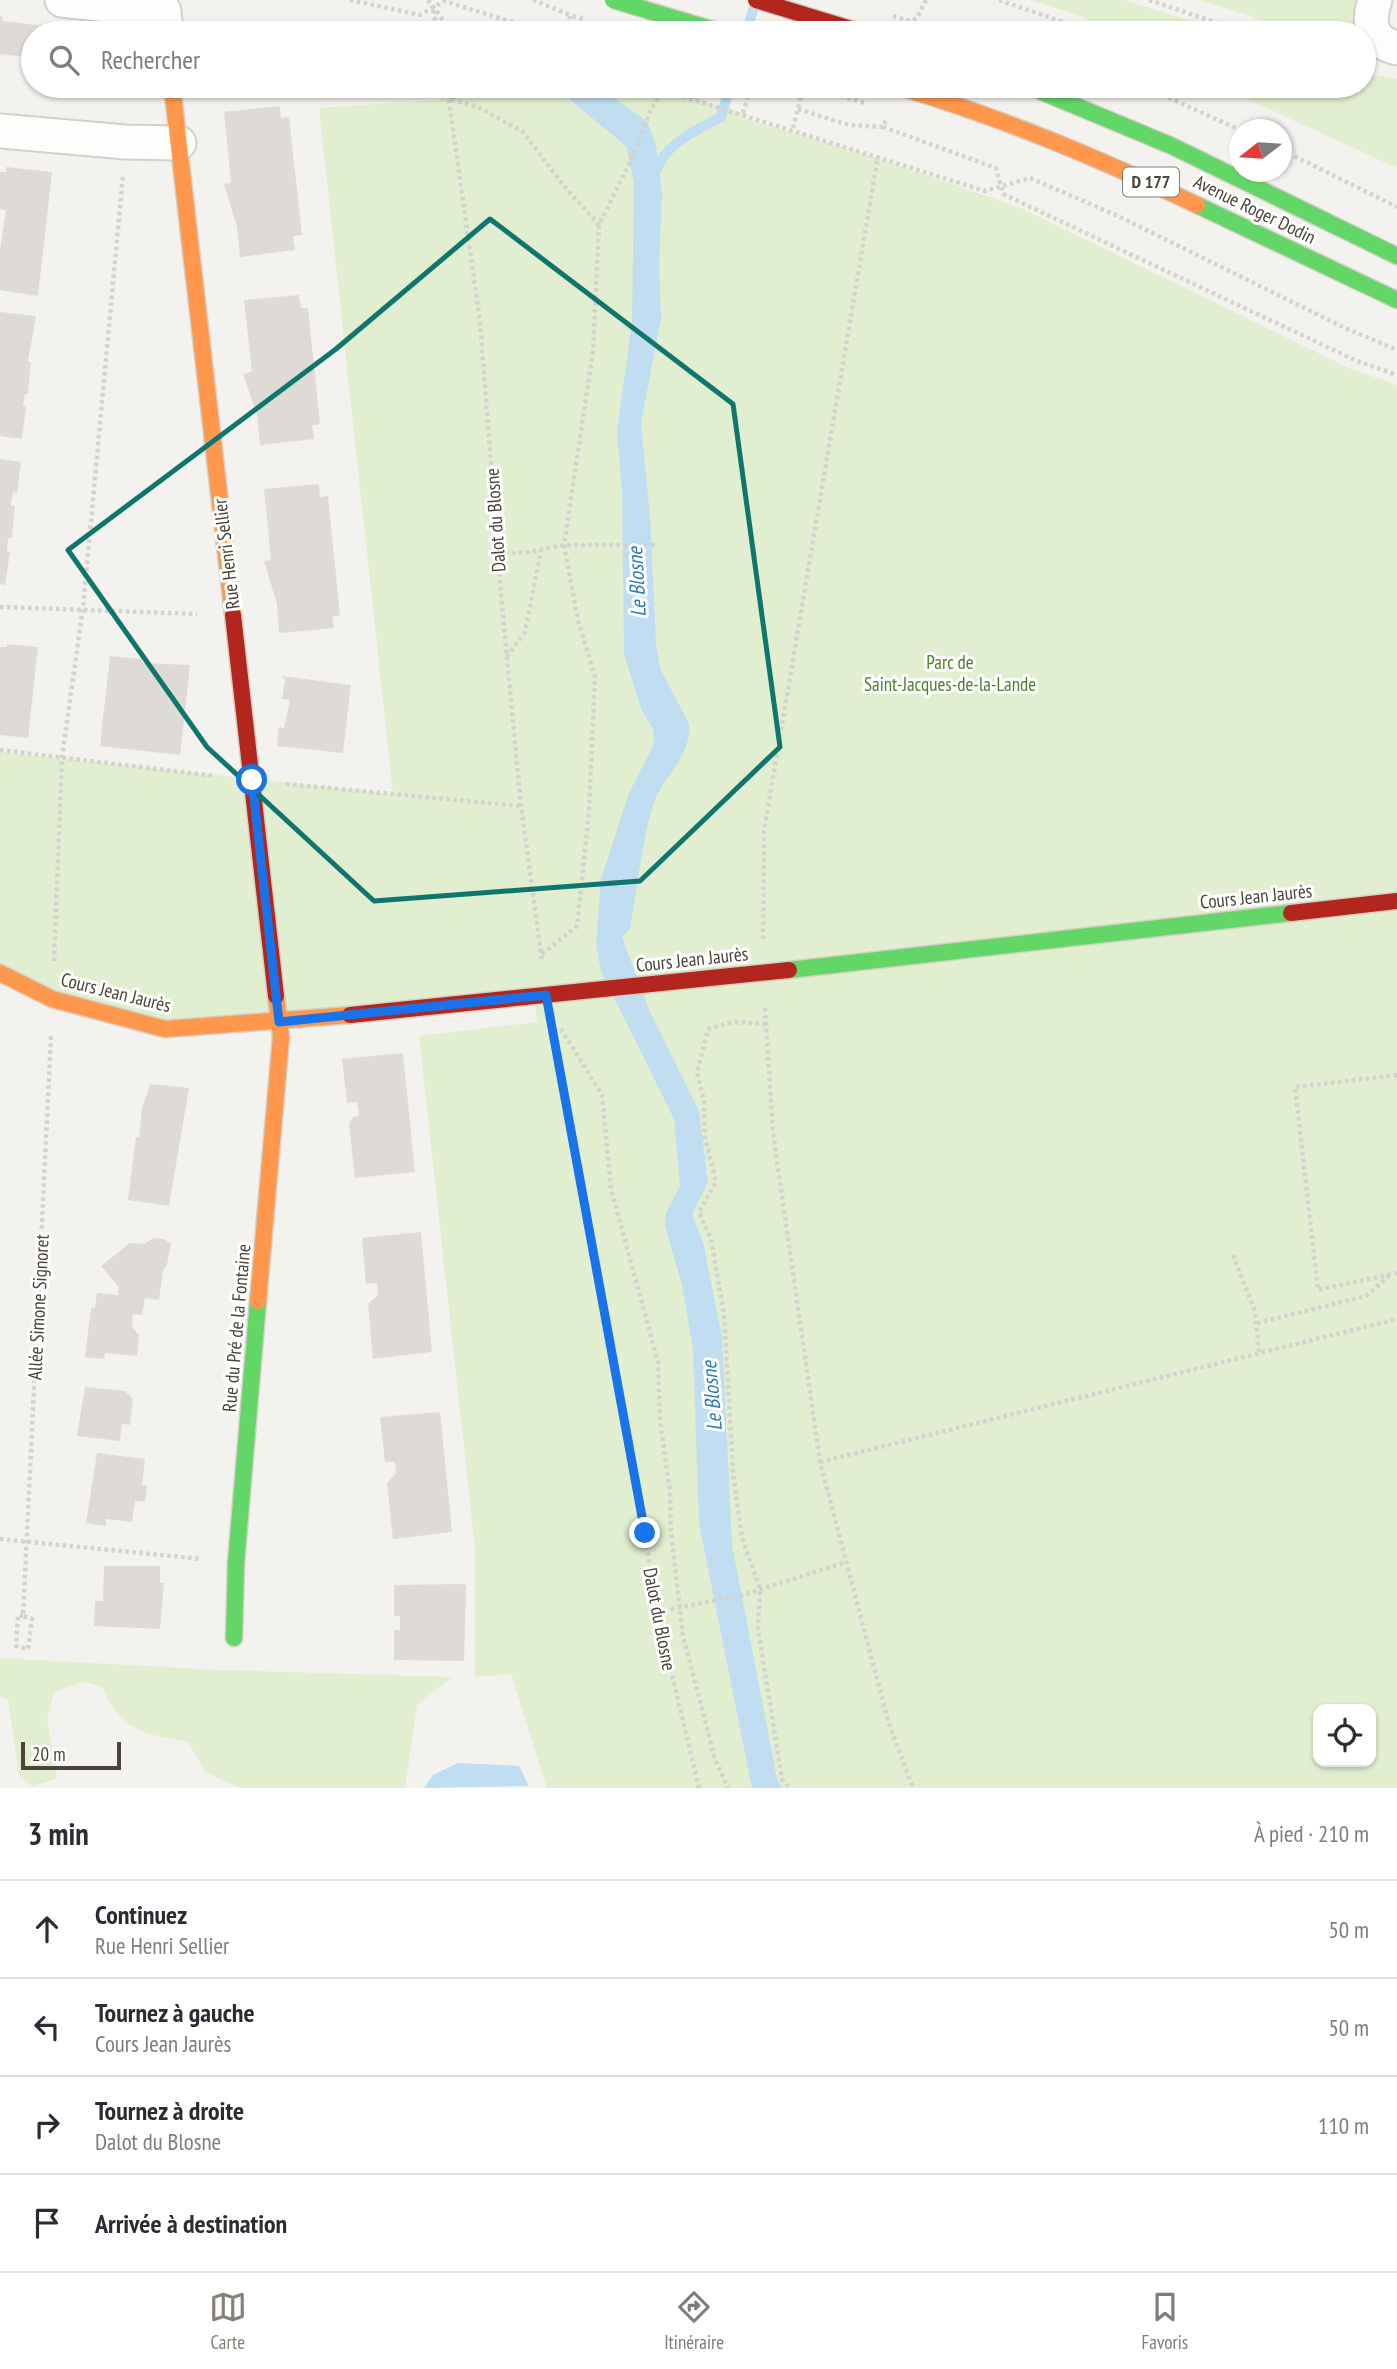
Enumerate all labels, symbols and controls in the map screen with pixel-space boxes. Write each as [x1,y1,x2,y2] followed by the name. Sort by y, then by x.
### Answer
[21,21,1376,98] search box
[45,41,83,79] icon: search
[101,43,200,76] text: Rechercher
[1229,119,1292,182] north arrow
[1123,168,1179,196] road number: D 177
[1190,169,1320,249] street label: Avenue Roger Dodin
[479,467,511,573] street label: Dalot du Blosne
[207,497,245,611] street label: Rue Henri Sellier
[621,545,652,618] water label: Le Blosne
[864,650,1036,696] park label: Parc de Saint-Jacques-de-la-Lande
[236,764,267,795] route start
[1199,878,1313,914] street label: Cours Jean Jaurès
[635,941,749,977] street label: Cours Jean Jaurès
[58,967,174,1017] street label: Cours Jean Jaurès
[22,1233,54,1380] street label: Allée Simone Signoret
[217,1243,255,1413] street label: Rue du Pré de la Fontaine
[695,1359,728,1432] water label: Le Blosne
[629,1517,660,1548] route end
[638,1566,682,1673] street label: Dalot du Blosne
[1313,1704,1376,1767] map controls
[1313,1704,1376,1767] button: locate
[21,1739,121,1771] scale bar
[32,1742,66,1766] text: 20 m
[28,1814,89,1853] text: 3 min
[1254,1819,1369,1848] text: À pied · 210 m
[95,1898,187,1931] text: Continuez
[28,1910,66,1948] icon: ahead
[1328,1915,1369,1944] text: 50 m
[95,1931,229,1960] text: Rue Henri Sellier
[95,1996,255,2029] text: Tournez à gauche
[28,2008,66,2046] icon: left
[1328,2013,1369,2042] text: 50 m
[95,2029,231,2058] text: Cours Jean Jaurès
[95,2094,244,2127] text: Tournez à droite
[28,2106,66,2144] icon: right
[1318,2111,1369,2140] text: 110 m
[95,2127,221,2156] text: Dalot du Blosne
[28,2204,66,2242] icon: arrive
[95,2207,287,2240] text: Arrivée à destination
[209,2288,247,2354] tab: Carte
[664,2288,724,2354] tab: Itinéraire
[1142,2288,1188,2354] tab: Favoris

